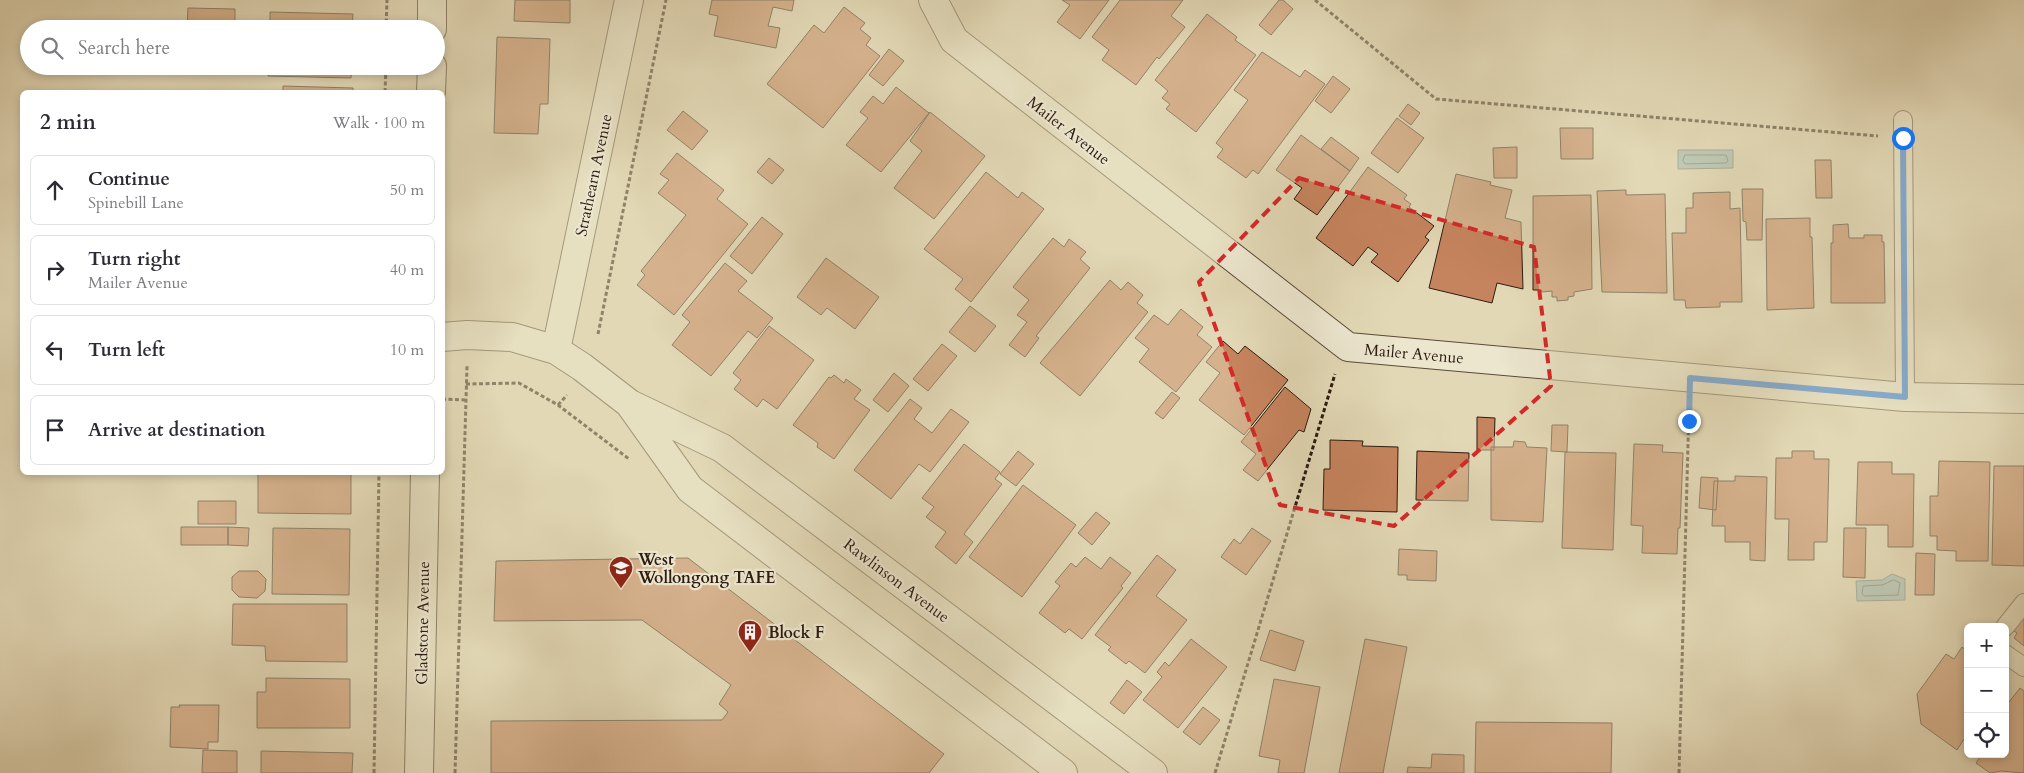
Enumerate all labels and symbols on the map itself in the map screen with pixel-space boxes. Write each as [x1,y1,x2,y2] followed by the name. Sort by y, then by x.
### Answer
[1022,91,1114,170] street label: Mailer Avenue
[570,112,618,239] street label: Strathearn Avenue
[1892,127,1915,150] route start
[1363,339,1465,369] street label: Mailer Avenue
[1678,410,1701,433] route end
[839,534,954,628] street label: Rawlinson Avenue
[637,549,775,589] place label: West Wollongong TAFE
[608,555,634,589] school or university icon: West Wollongong TAFE
[411,561,435,685] street label: Gladstone Avenue
[737,619,763,653] building icon: Block F
[768,622,824,644] place label: Block F

